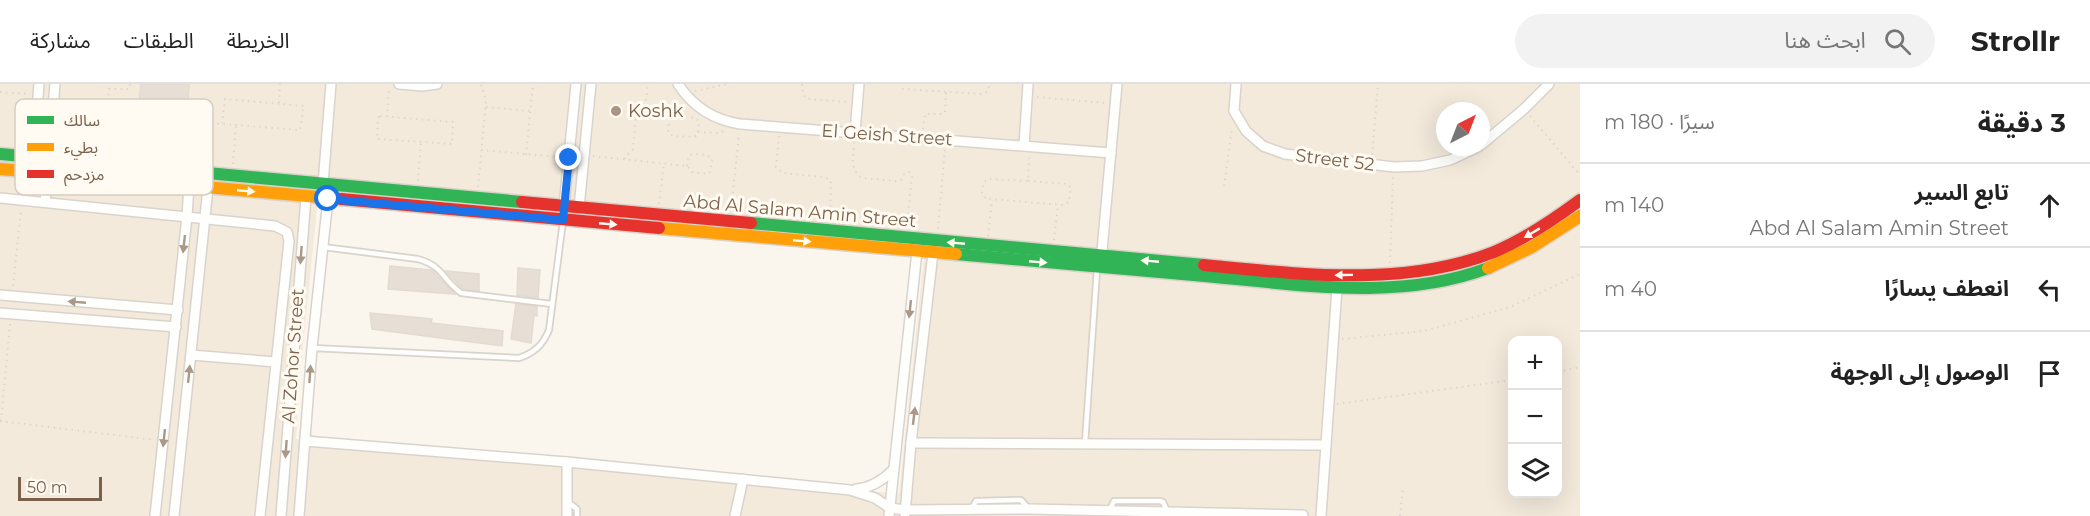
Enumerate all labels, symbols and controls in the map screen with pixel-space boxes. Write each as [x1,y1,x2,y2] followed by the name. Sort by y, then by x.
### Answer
[1515,14,1935,68] search box
[1971,24,2060,58] text: Strollr
[1881,25,1914,58] icon: search
[1784,27,1866,54] text: ابحث هنا
[30,28,91,53] text: مشاركة
[124,28,194,53] text: الطبقات
[227,28,290,53] text: الخريطة
[15,99,213,195] legend
[628,100,684,122] place label: Koshk
[1436,102,1490,156] north arrow
[609,104,623,118] marker: Koshk
[1978,107,2066,139] text: 3 دقيقة
[1604,110,1715,134] text: سيرًا · 180 m
[64,111,100,130] text: سالك
[821,119,953,151] street label: El Geish Street
[64,138,98,160] text: بطيء
[555,144,581,170] route end
[1294,144,1376,176] street label: Street 52
[64,165,104,187] text: مزدحم
[1915,179,2009,206] text: تابع السير
[314,185,340,211] route start
[237,186,256,196] one-way arrow
[2033,189,2066,222] icon: ahead
[683,190,917,232] street label: Abd Al Salam Amin Street
[1604,193,1664,217] text: 140 m
[1749,216,2009,240] text: Abd Al Salam Amin Street
[599,219,618,229] one-way arrow
[1524,227,1540,238] one-way arrow
[180,235,189,254] one-way arrow
[793,236,812,246] one-way arrow
[946,238,965,248] one-way arrow
[296,246,306,265] one-way arrow
[1140,256,1159,265] one-way arrow
[1029,257,1048,267] one-way arrow
[1335,270,1354,280] one-way arrow
[2033,273,2066,306] icon: left
[1885,275,2009,302] text: انعطف يسارًا
[1604,277,1657,301] text: 40 m
[277,288,309,424] street label: Al Zohor Street
[68,297,87,306] one-way arrow
[905,300,915,319] one-way arrow
[1508,336,1562,498] map controls
[1508,336,1562,390] button: +
[2033,357,2066,390] icon: arrive
[1830,359,2009,386] text: الوصول إلى الوجهة
[305,364,315,383] one-way arrow
[184,365,194,384] one-way arrow
[1508,390,1562,444] button: −
[909,406,919,425] one-way arrow
[159,429,169,448] one-way arrow
[281,440,291,459] one-way arrow
[1508,444,1562,498] button: layers
[18,474,102,502] scale bar
[27,478,68,497] text: 50 m

